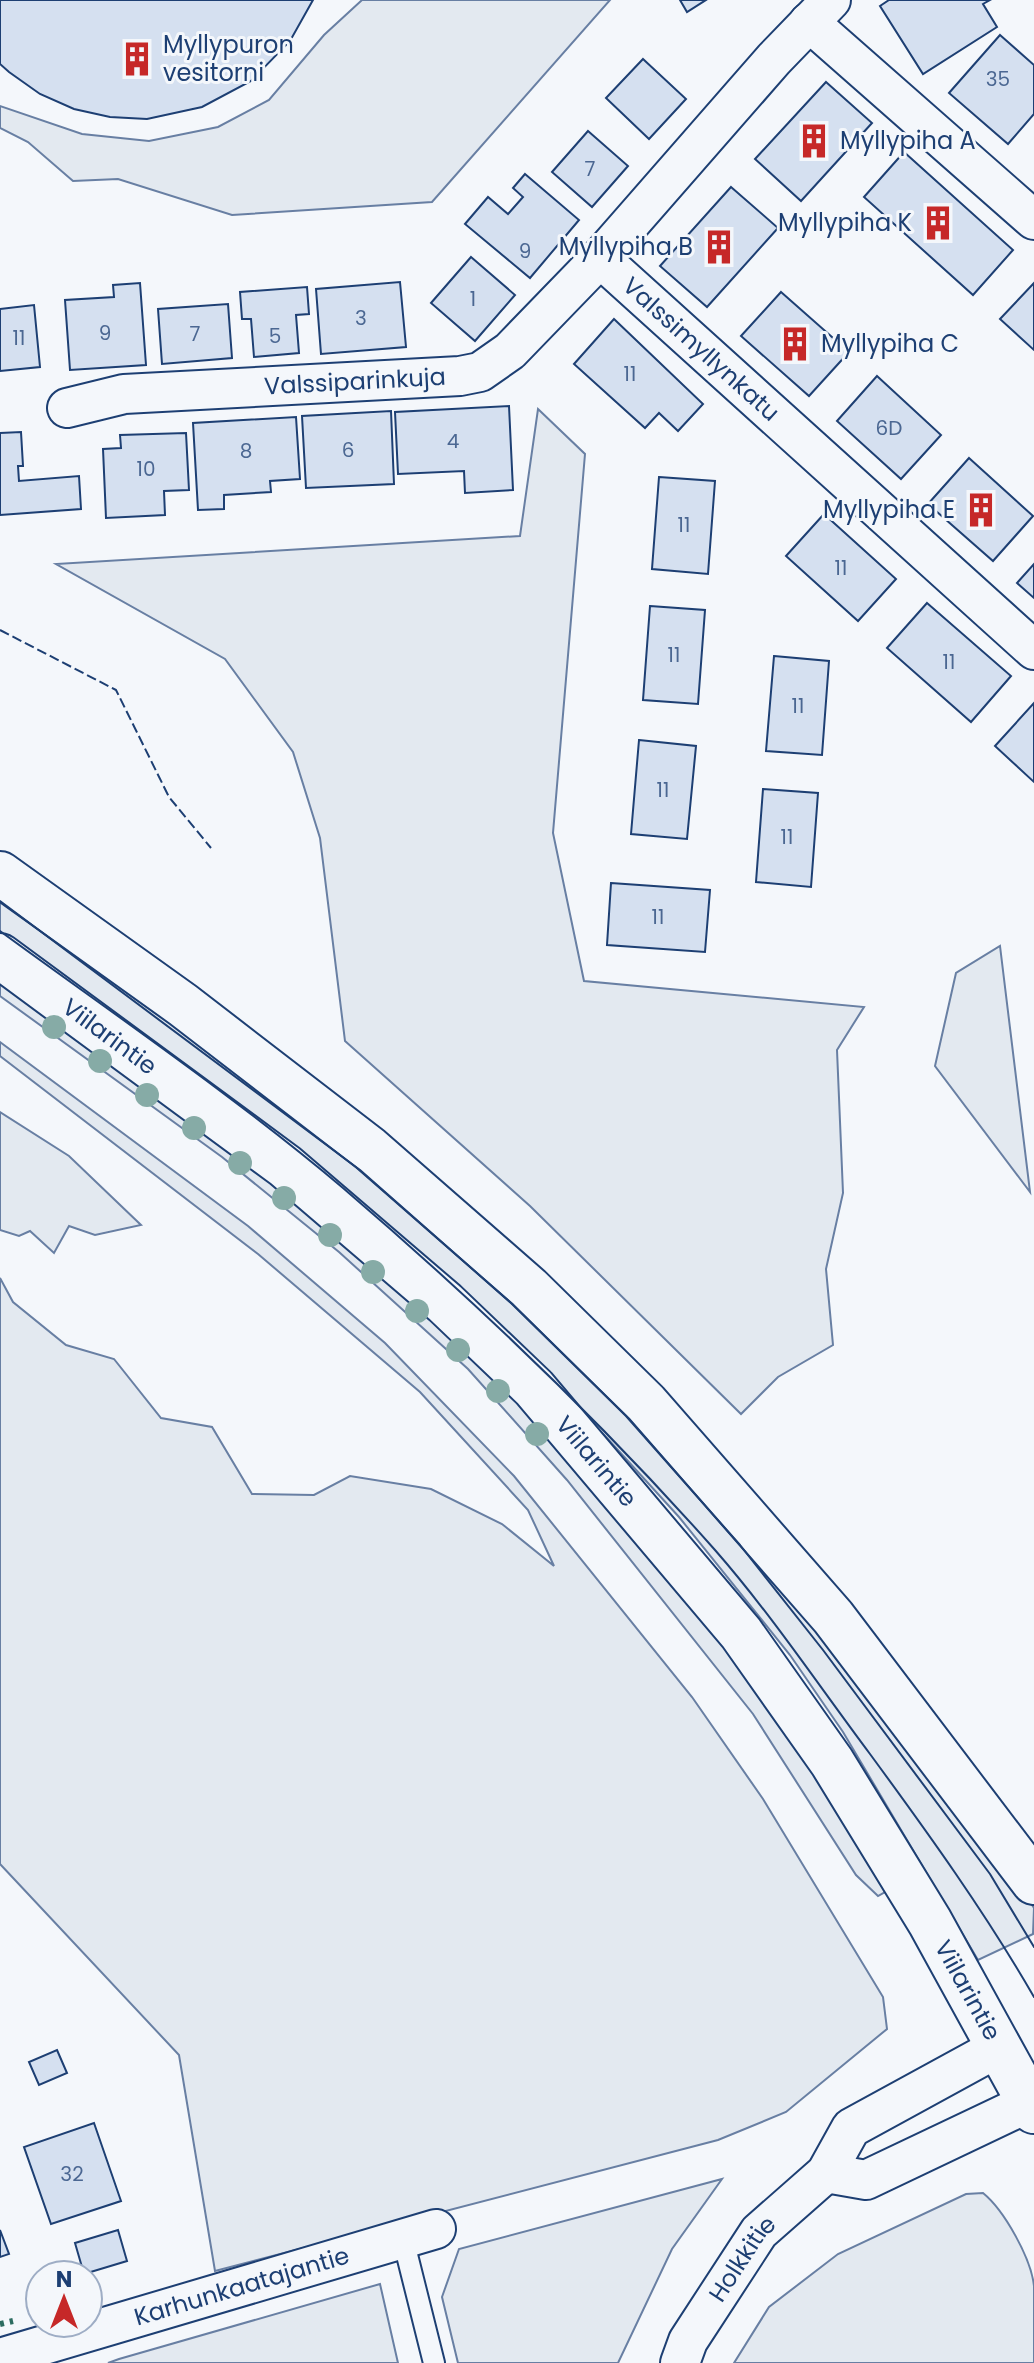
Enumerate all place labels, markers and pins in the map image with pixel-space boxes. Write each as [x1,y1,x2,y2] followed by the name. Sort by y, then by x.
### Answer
[163,28,294,89] place label: Myllypuron vesitorni
[118,40,156,78] building icon: Myllypuron vesitorni
[795,122,833,160] building icon: Myllypiha A
[840,124,976,157] place label: Myllypiha A
[919,204,957,242] building icon: Myllypiha K
[778,206,912,239] place label: Myllypiha K
[700,228,738,266] building icon: Myllypiha B
[559,230,693,263] place label: Myllypiha B
[776,325,814,363] building icon: Myllypiha C
[821,327,959,360] place label: Myllypiha C
[962,491,1000,529] building icon: Myllypiha E
[823,493,955,526] place label: Myllypiha E

